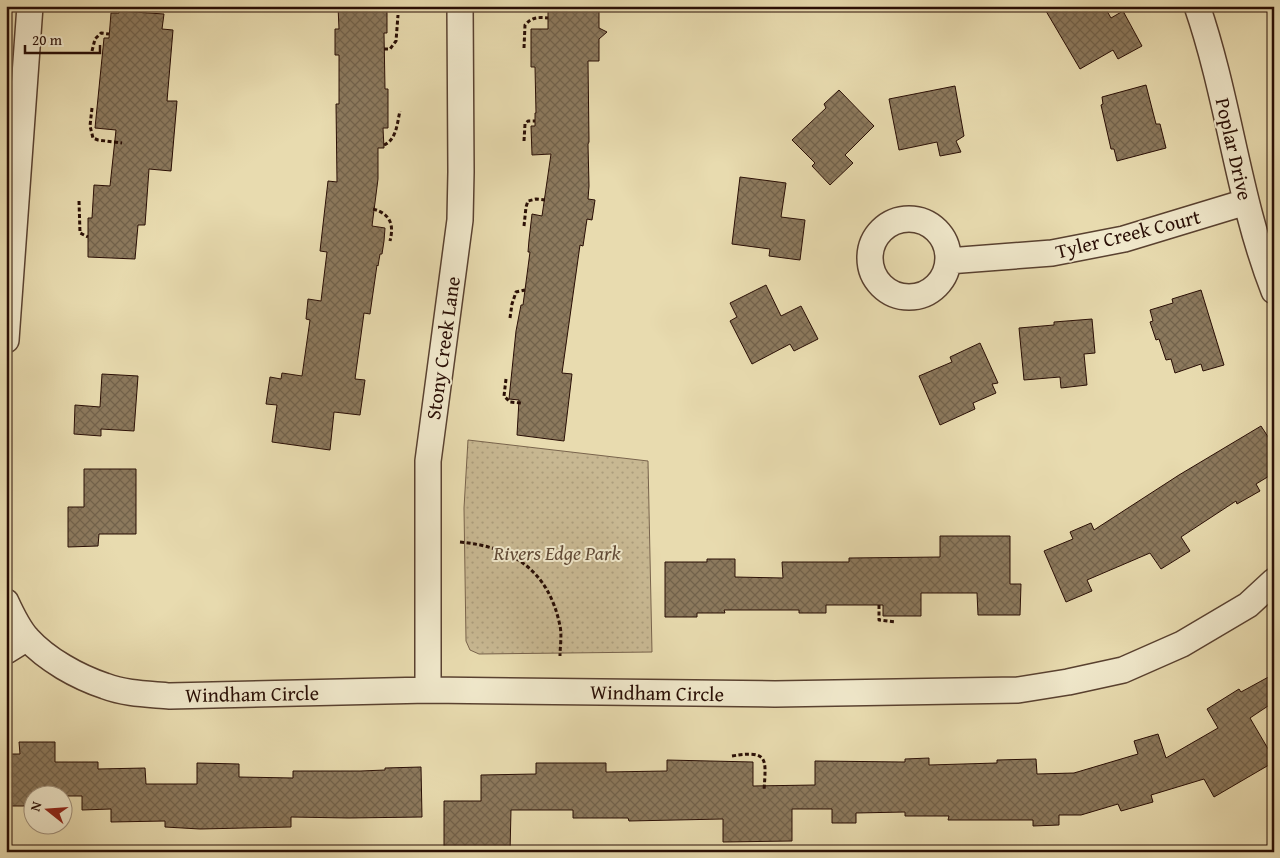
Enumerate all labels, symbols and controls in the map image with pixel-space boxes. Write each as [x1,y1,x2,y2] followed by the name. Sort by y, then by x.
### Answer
[25,22,100,54] scale bar
[32,29,63,50] text: 20 m
[1209,95,1260,203] street label: Poplar Drive
[1052,202,1203,266] street label: Tyler Creek Court
[418,274,467,422] street label: Stony Creek Lane
[492,538,621,567] park label: Rivers Edge Park
[590,677,724,708] street label: Windham Circle
[185,678,319,709] street label: Windham Circle
[22,786,72,836] north arrow
[25,798,47,814] text: N

